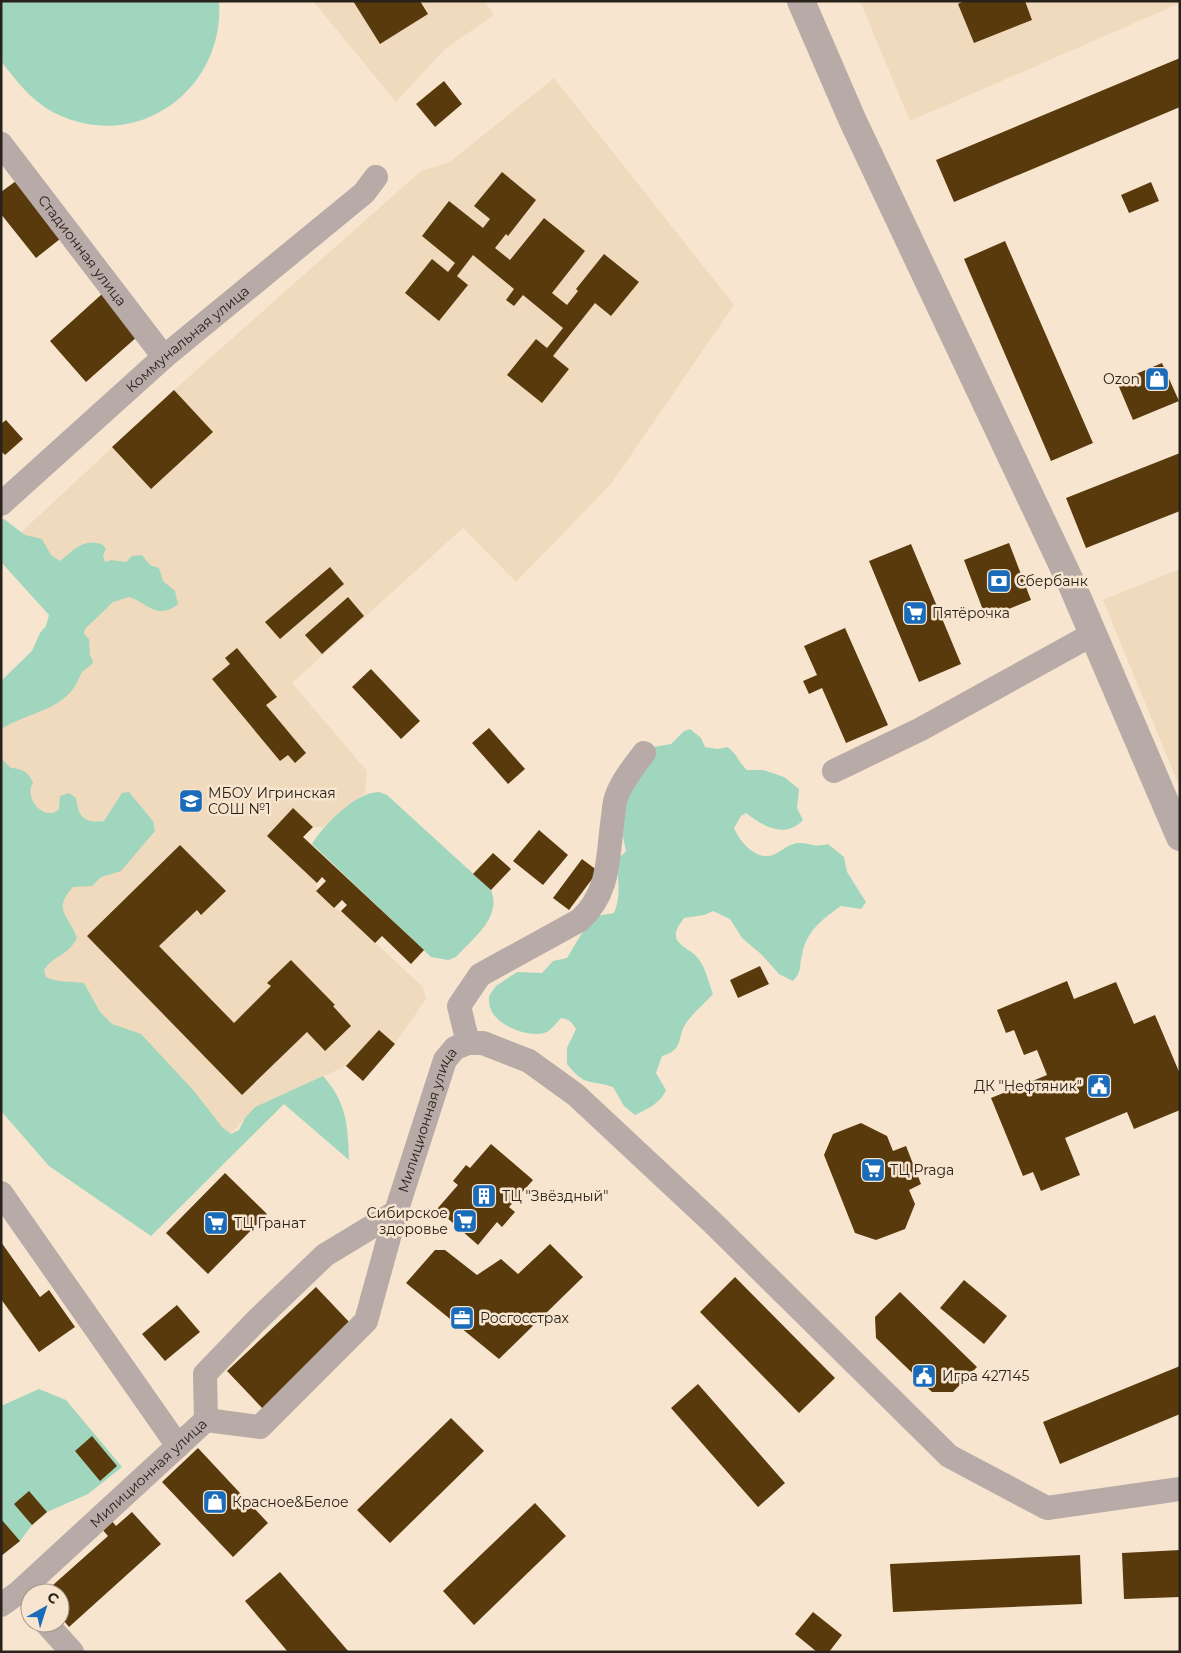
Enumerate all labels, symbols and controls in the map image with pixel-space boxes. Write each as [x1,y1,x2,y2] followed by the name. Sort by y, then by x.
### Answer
[34,191,131,310] street label: Стадионная улица
[122,282,253,396] street label: Коммунальная улица
[1144,366,1170,392] shop icon: Ozon
[1103,370,1140,388] place label: Ozon
[986,568,1012,594] bank icon: Сбербанк
[1016,572,1088,590] place label: Сбербанк
[902,600,928,626] supermarket icon: Пятёрочка
[932,604,1010,622] place label: Пятёрочка
[208,784,336,818] place label: МБОУ Игринская СОШ №1
[178,788,204,814] school or university icon: МБОУ Игринская СОШ №1
[394,1044,461,1195] street label: Милиционная улица
[1086,1073,1112,1099] public building icon: ДК "Нефтяник"
[974,1077,1082,1095] place label: ДК "Нефтяник"
[860,1157,886,1183] supermarket icon: ТЦ Praga
[890,1161,954,1179] place label: ТЦ Praga
[471,1183,497,1209] building icon: ТЦ "Звёздный"
[502,1187,608,1205] place label: ТЦ "Звёздный"
[367,1204,448,1238] place label: Сибирское здоровье
[452,1208,478,1234] supermarket icon: Сибирское здоровье
[203,1210,229,1236] supermarket icon: ТЦ Гранат
[234,1214,306,1232] place label: ТЦ Гранат
[449,1305,475,1331] office icon: Росгосстрах
[480,1309,570,1327] place label: Росгосстрах
[911,1363,937,1389] public building icon: Игра 427145
[942,1367,1029,1385] place label: Игра 427145
[86,1415,211,1531] street label: Милиционная улица
[202,1489,228,1515] shop icon: Красное&Белое
[232,1493,349,1511] place label: Красное&Белое
[20,1583,70,1633] north arrow
[44,1588,63,1608] text: С

